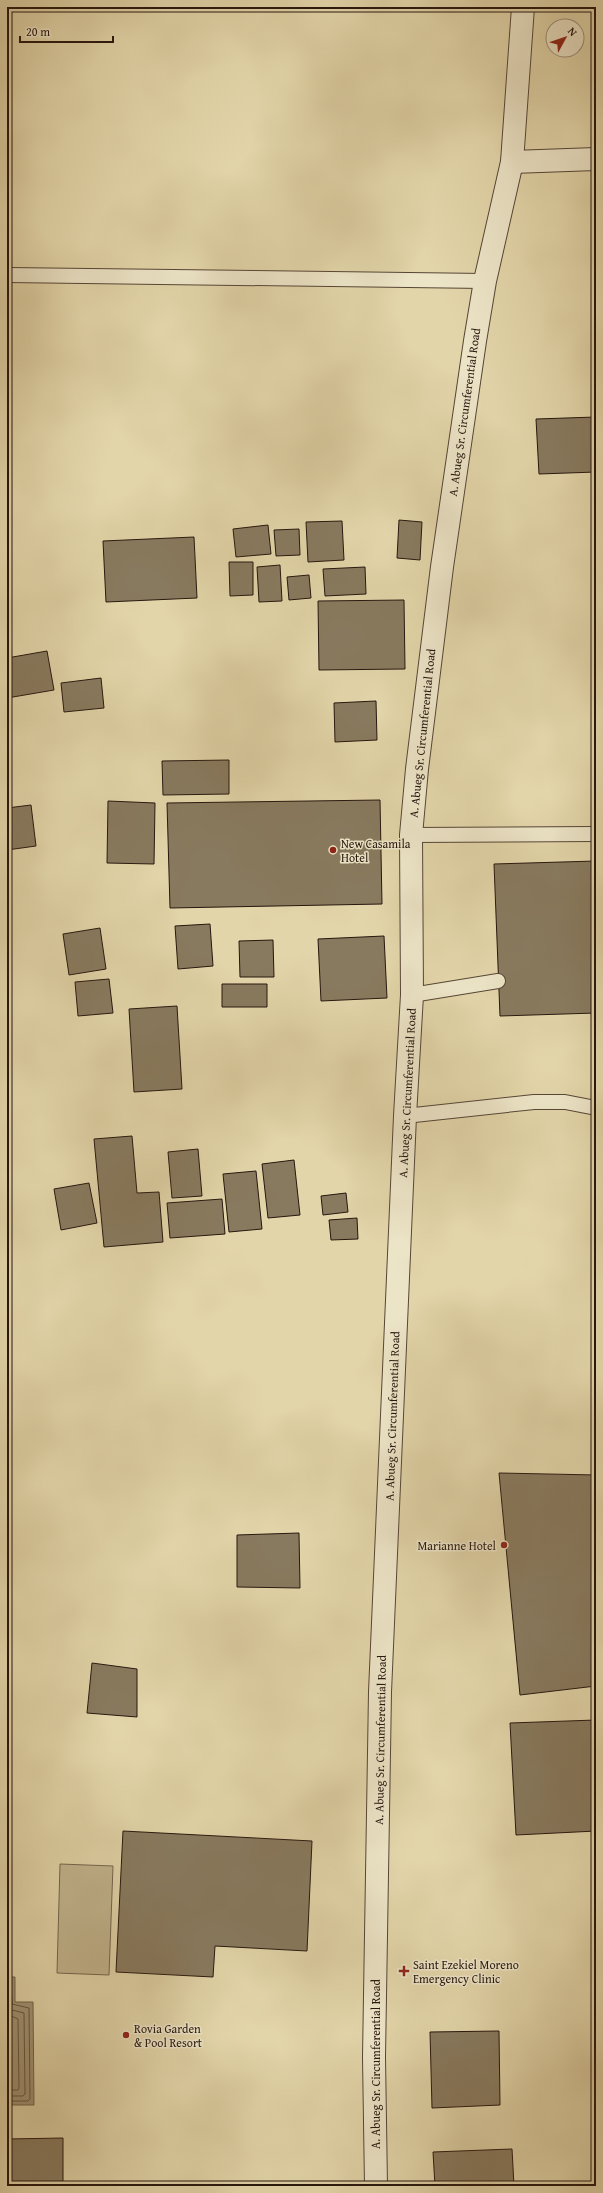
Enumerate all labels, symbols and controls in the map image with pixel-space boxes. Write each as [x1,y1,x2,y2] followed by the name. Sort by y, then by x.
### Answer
[20,18,113,44] scale bar
[545,18,585,58] north arrow
[26,23,50,40] text: 20 m
[564,24,582,40] text: N
[444,326,484,497] street label: A. Abueg Sr. Circumferential Road
[405,647,439,818] street label: A. Abueg Sr. Circumferential Road
[341,835,411,866] place label: New Casamila Hotel
[328,845,338,855] marker: New Casamila Hotel
[394,1007,420,1178] street label: A. Abueg Sr. Circumferential Road
[381,1330,403,1501] street label: A. Abueg Sr. Circumferential Road
[417,1537,497,1554] place label: Marianne Hotel
[499,1540,509,1550] marker: Marianne Hotel
[370,1654,390,1825] street label: A. Abueg Sr. Circumferential Road
[413,1956,519,1987] place label: Saint Ezekiel Moreno Emergency Clinic
[398,1965,410,1977] marker: Saint Ezekiel Moreno Emergency Clinic
[367,1979,384,2149] street label: A. Abueg Sr. Circumferential Road
[134,2020,203,2051] place label: Rovia Garden & Pool Resort
[121,2030,131,2040] marker: Rovia Garden & Pool Resort

